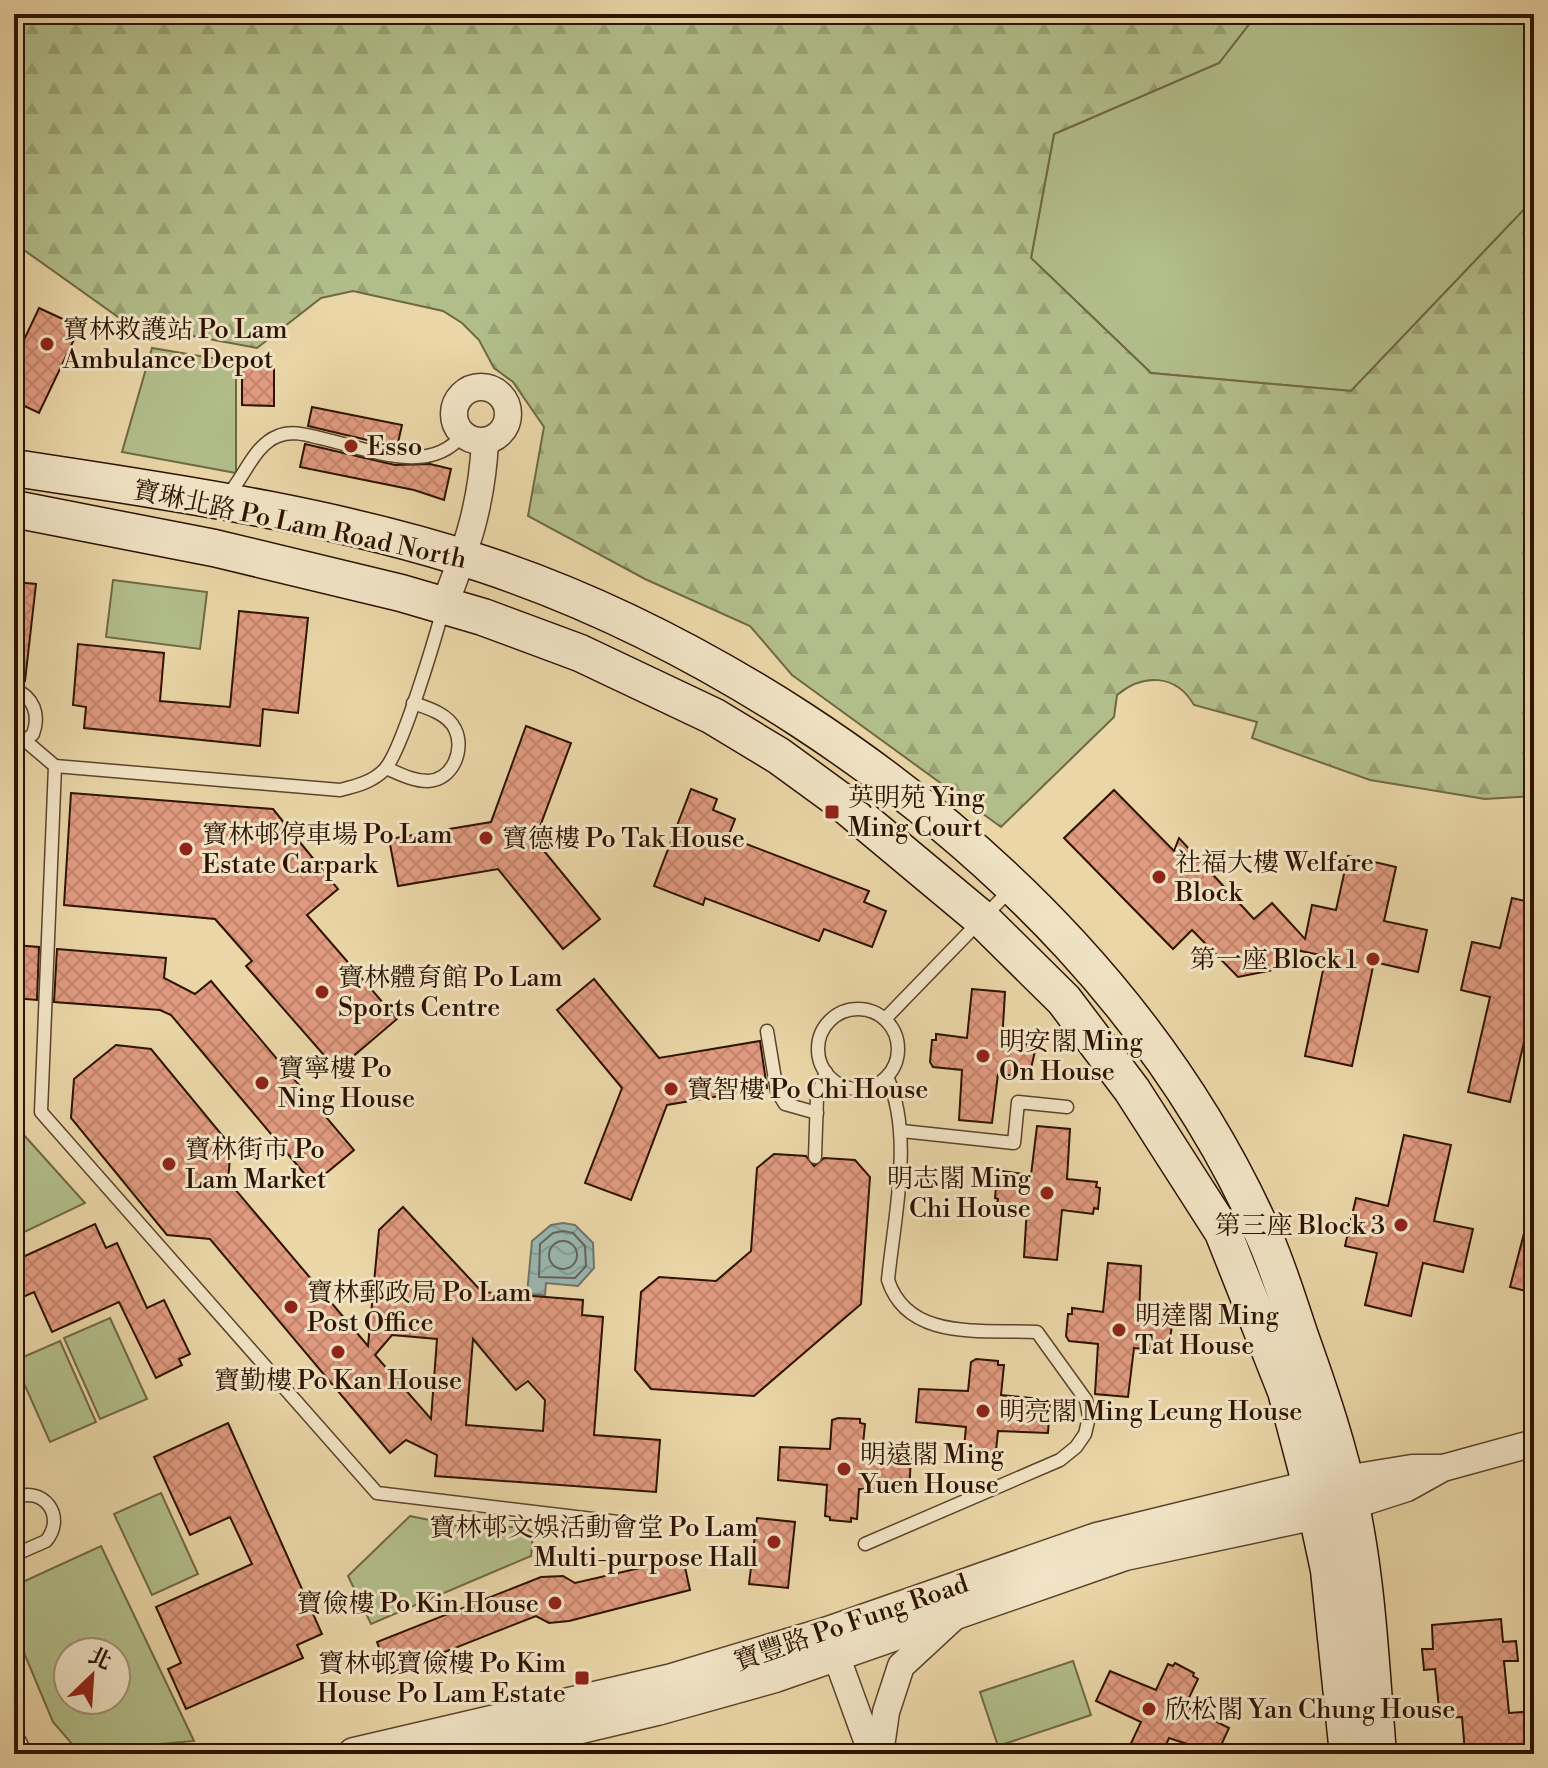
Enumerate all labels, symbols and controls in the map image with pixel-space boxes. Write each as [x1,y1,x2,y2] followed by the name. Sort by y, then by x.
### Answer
[62,314,288,376] place label: 寶林救護站 Po Lam Ambulance Depot
[38,335,56,353] marker: 寶林救護站 Po Lam Ambulance Depot
[367,431,422,463] place label: Esso
[342,437,360,455] marker: Esso
[130,474,469,576] street label: 寶琳北路 Po Lam Road North
[848,782,985,844] place label: 英明苑 Ying Ming Court
[823,803,841,821] marker: 英明苑 Ying Ming Court
[202,819,453,881] place label: 寶林邨停車場 Po Lam Estate Carpark
[502,823,745,855] place label: 寶德樓 Po Tak House
[477,829,495,847] marker: 寶德樓 Po Tak House
[177,840,195,858] marker: 寶林邨停車場 Po Lam Estate Carpark
[1174,847,1374,909] place label: 社福大樓 Welfare Block
[1150,868,1168,886] marker: 社福大樓 Welfare Block
[1190,944,1357,976] place label: 第一座 Block 1
[1364,950,1382,968] marker: 第一座 Block 1
[338,962,563,1024] place label: 寶林體育館 Po Lam Sports Centre
[313,983,331,1001] marker: 寶林體育館 Po Lam Sports Centre
[999,1026,1143,1088] place label: 明安閣 Ming On House
[974,1047,992,1065] marker: 明安閣 Ming On House
[278,1053,415,1115] place label: 寶寧樓 Po Ning House
[253,1074,271,1092] marker: 寶寧樓 Po Ning House
[687,1074,928,1106] place label: 寶智樓 Po Chi House
[662,1080,680,1098] marker: 寶智樓 Po Chi House
[185,1134,326,1196] place label: 寶林街市 Po Lam Market
[160,1155,178,1173] marker: 寶林街市 Po Lam Market
[887,1163,1032,1225] place label: 明志閣 Ming Chi House
[1038,1184,1056,1202] marker: 明志閣 Ming Chi House
[1215,1210,1385,1242] place label: 第三座 Block 3
[1392,1216,1410,1234] marker: 第三座 Block 3
[307,1277,532,1339] place label: 寶林郵政局 Po Lam Post Office
[282,1298,300,1316] marker: 寶林郵政局 Po Lam Post Office
[1135,1300,1279,1362] place label: 明達閣 Ming Tat House
[1110,1321,1128,1339] marker: 明達閣 Ming Tat House
[329,1343,347,1361] marker: 寶勤樓 Po Kan House
[214,1365,462,1397] place label: 寶勤樓 Po Kan House
[999,1396,1303,1428] place label: 明亮閣 Ming Leung House
[974,1402,992,1420] marker: 明亮閣 Ming Leung House
[858,1439,1004,1501] place label: 明遠閣 Ming Yuen House
[835,1460,853,1478] marker: 明遠閣 Ming Yuen House
[430,1512,758,1574] place label: 寶林邨文娛活動會堂 Po Lam Multi-purpose Hall
[765,1533,783,1551] marker: 寶林邨文娛活動會堂 Po Lam Multi-purpose Hall
[730,1568,973,1678] street label: 寶豐路 Po Fung Road
[296,1588,539,1620] place label: 寶儉樓 Po Kin House
[546,1594,564,1612] marker: 寶儉樓 Po Kin House
[52,1636,132,1716] north arrow
[84,1642,116,1676] text: 北
[317,1648,566,1710] place label: 寶林邨寶儉樓 Po Kim House Po Lam Estate
[573,1669,591,1687] marker: 寶林邨寶儉樓 Po Kim House Po Lam Estate
[1165,1694,1455,1726] place label: 欣松閣 Yan Chung House
[1140,1700,1158,1718] marker: 欣松閣 Yan Chung House

